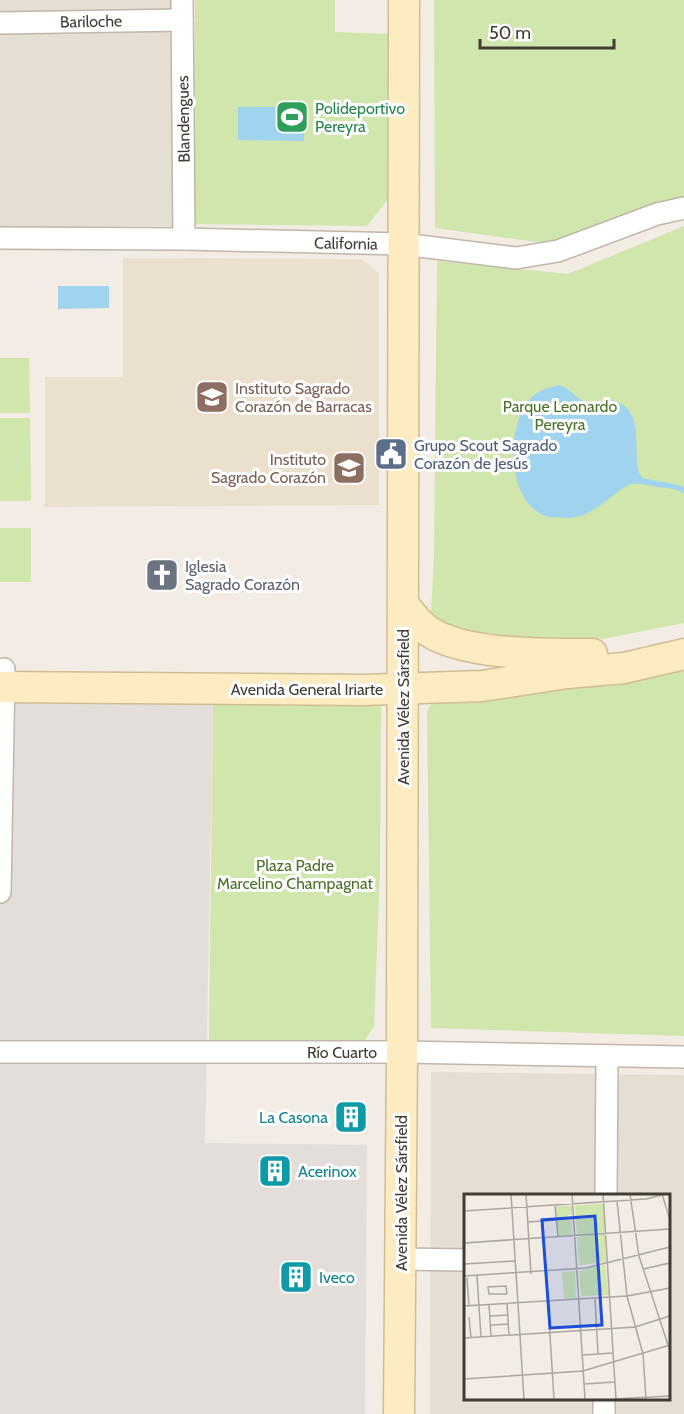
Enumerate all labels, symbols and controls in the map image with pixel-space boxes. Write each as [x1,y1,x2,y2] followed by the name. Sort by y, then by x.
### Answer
[60,11,122,32] street label: Bariloche
[480,12,614,50] scale bar
[489,22,531,44] text: 50 m
[173,75,194,163] street label: Blandengues
[274,99,310,135] sports icon: Polideportivo Pereyra
[315,99,405,136] place label: Polideportivo Pereyra
[314,233,378,254] street label: California
[194,379,230,415] school or university icon: Instituto Sagrado Corazón de Barracas
[235,379,372,416] place label: Instituto Sagrado Corazón de Barracas
[503,397,617,434] park label: Parque Leonardo Pereyra
[373,436,409,472] public building icon: Grupo Scout Sagrado Corazón de Jesús
[414,436,558,473] place label: Grupo Scout Sagrado Corazón de Jesús
[211,450,326,487] place label: Instituto Sagrado Corazón
[331,450,367,486] school or university icon: Instituto Sagrado Corazón
[144,557,180,593] church icon: Iglesia Sagrado Corazón
[185,557,300,594] place label: Iglesia Sagrado Corazón
[394,629,413,785] street label: Avenida Vélez Sársfield
[231,680,383,699] street label: Avenida General Iriarte
[217,856,374,893] park label: Plaza Padre Marcelino Champagnat
[307,1043,377,1062] street label: Río Cuarto
[333,1099,369,1135] building icon: La Casona
[259,1108,328,1127] place label: La Casona
[392,1115,411,1271] street label: Avenida Vélez Sársfield
[257,1153,293,1189] building icon: Acerinox
[298,1162,357,1181] place label: Acerinox
[464,1194,669,1399] inset map
[278,1259,314,1295] building icon: Iveco
[319,1268,355,1287] place label: Iveco

